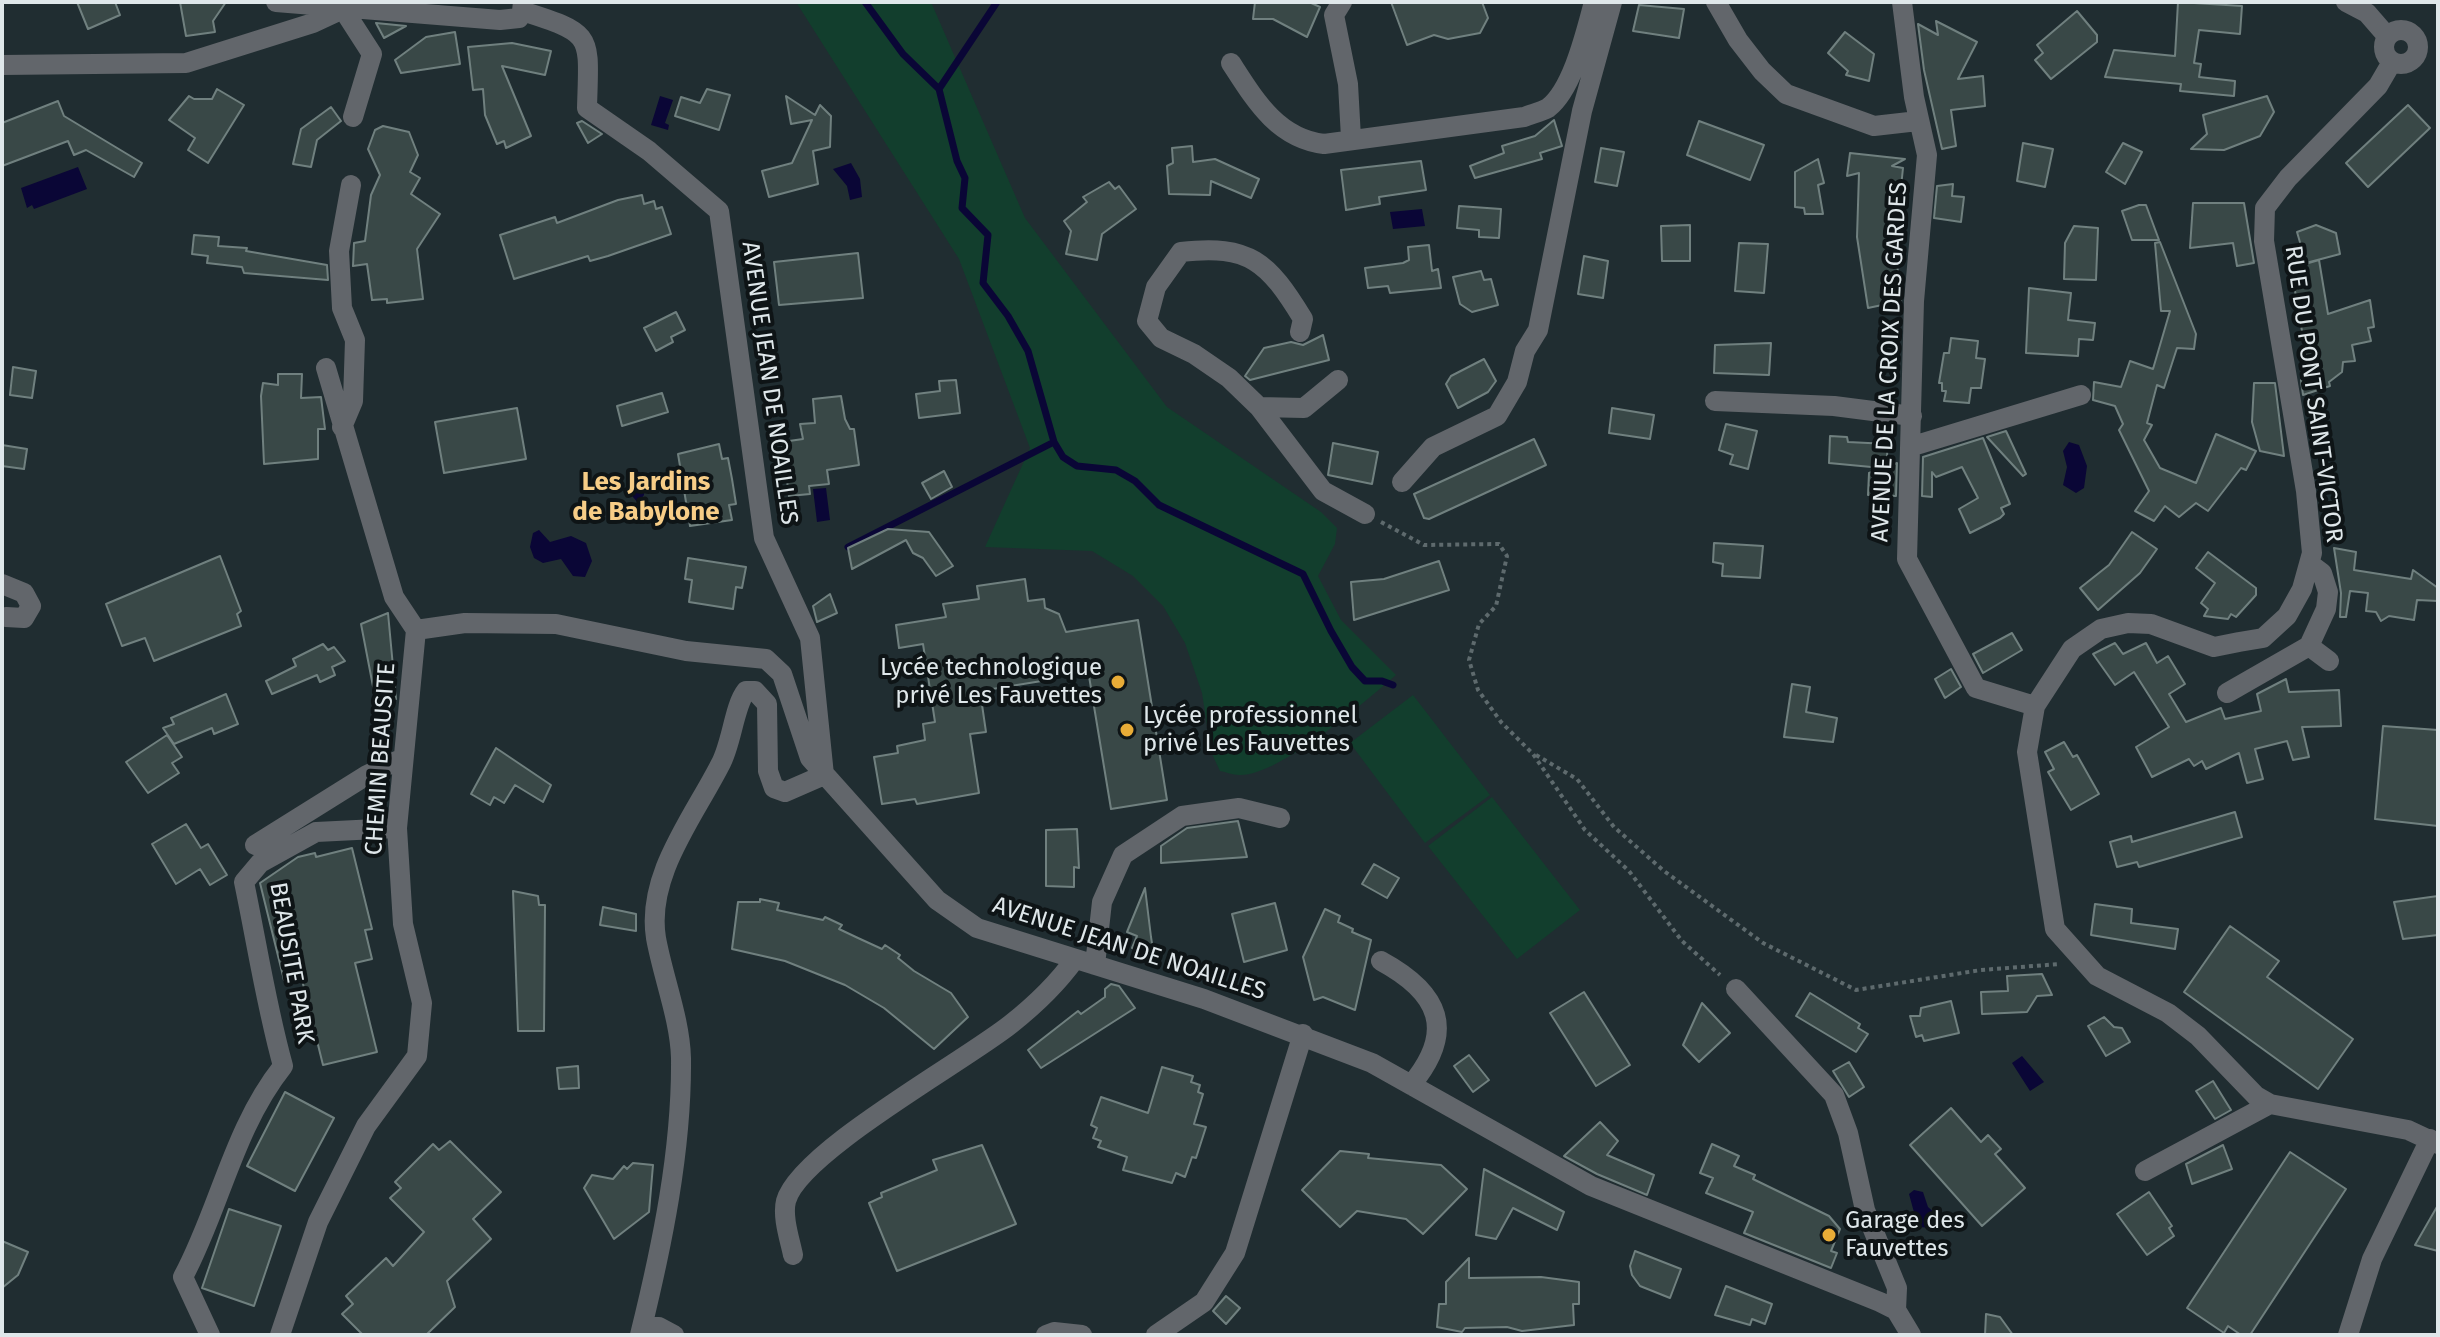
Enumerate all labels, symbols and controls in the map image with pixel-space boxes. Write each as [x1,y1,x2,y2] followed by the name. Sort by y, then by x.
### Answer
[1866,181,1914,543] street label: AVENUE DE LA CROIX DES GARDES
[735,240,803,526] street label: AVENUE JEAN DE NOAILLES
[2278,244,2348,544] street label: RUE DU PONT SAINT-VICTOR
[572,467,720,528] district label: Les Jardins de Babylone
[880,654,1102,710] place label: Lycée technologique privé Les Fauvettes
[360,662,402,856] street label: CHEMIN BEAUSITE
[1109,673,1127,691] marker: Lycée technologique privé Les Fauvettes
[1143,702,1357,758] place label: Lycée professionnel privé Les Fauvettes
[1118,721,1136,739] marker: Lycée professionnel privé Les Fauvettes
[263,880,319,1046] street label: BEAUSITE PARK
[989,891,1269,1007] street label: AVENUE JEAN DE NOAILLES
[1845,1207,1965,1263] place label: Garage des Fauvettes
[1820,1226,1838,1244] marker: Garage des Fauvettes

